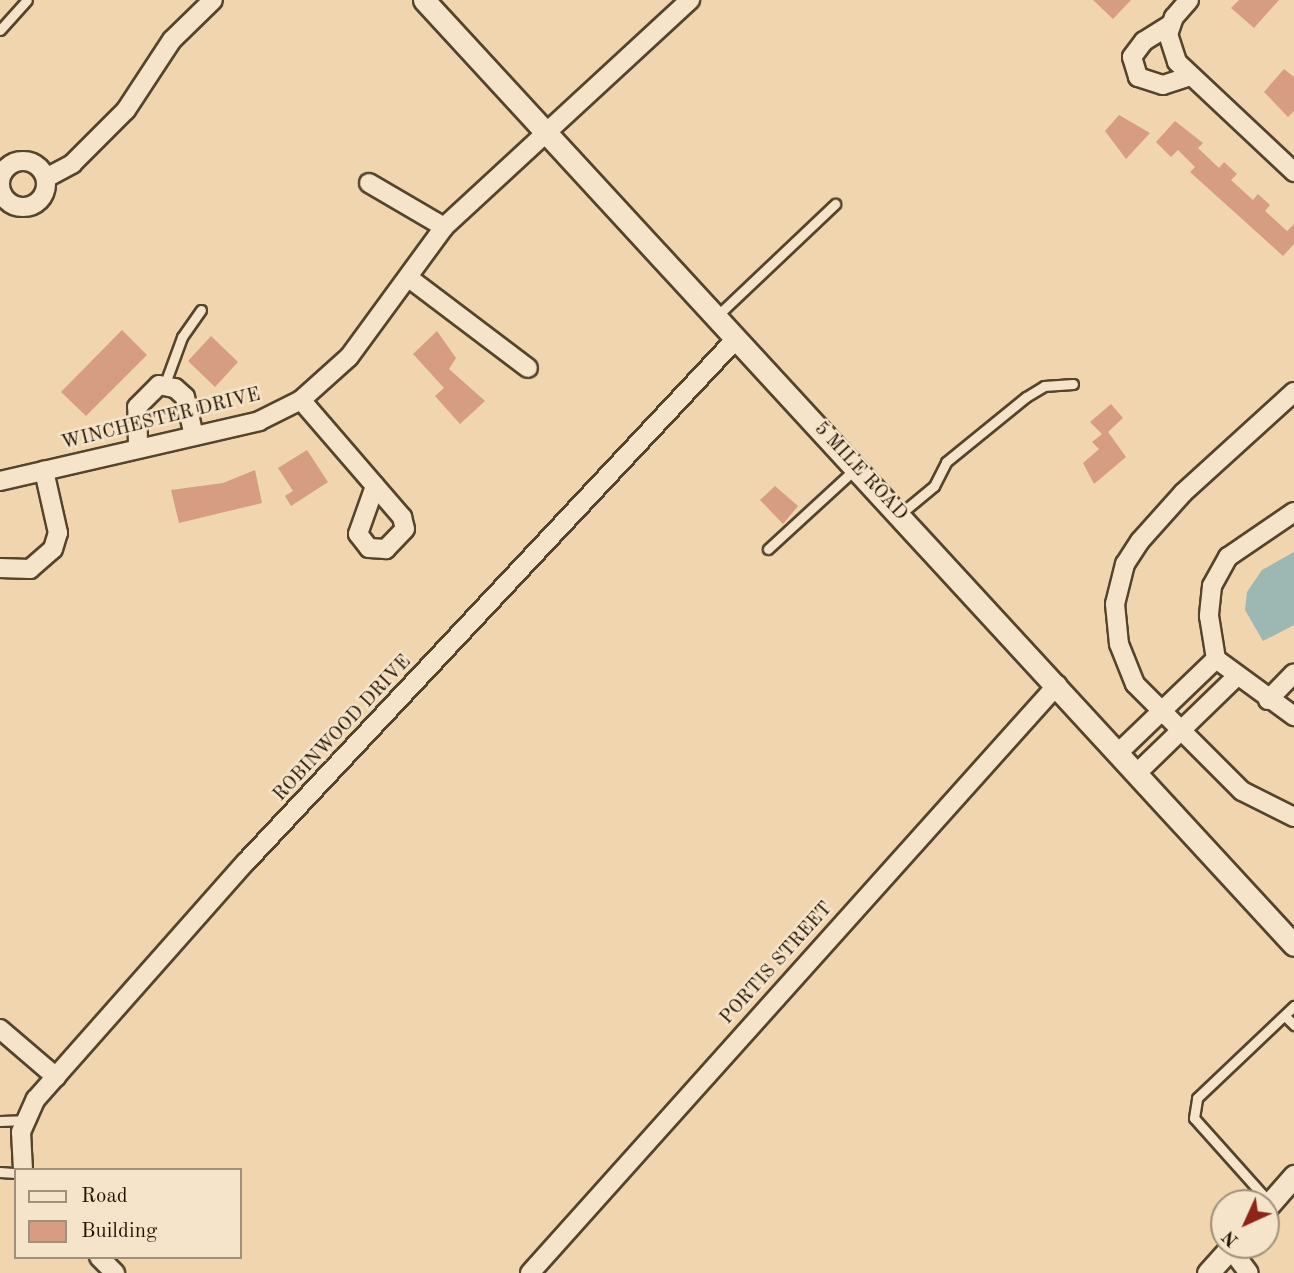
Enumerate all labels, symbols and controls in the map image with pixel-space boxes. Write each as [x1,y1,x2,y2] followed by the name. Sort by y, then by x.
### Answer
[59,384,263,456] street label: WINCHESTER DRIVE
[809,418,911,526] street label: 5 MILE ROAD
[269,651,417,807] street label: ROBINWOOD DRIVE
[716,898,838,1030] street label: PORTIS STREET
[14,1168,242,1259] legend
[81,1186,128,1207] text: Road
[1210,1189,1280,1259] north arrow
[81,1221,157,1242] text: Building
[1219,1226,1243,1250] text: N

